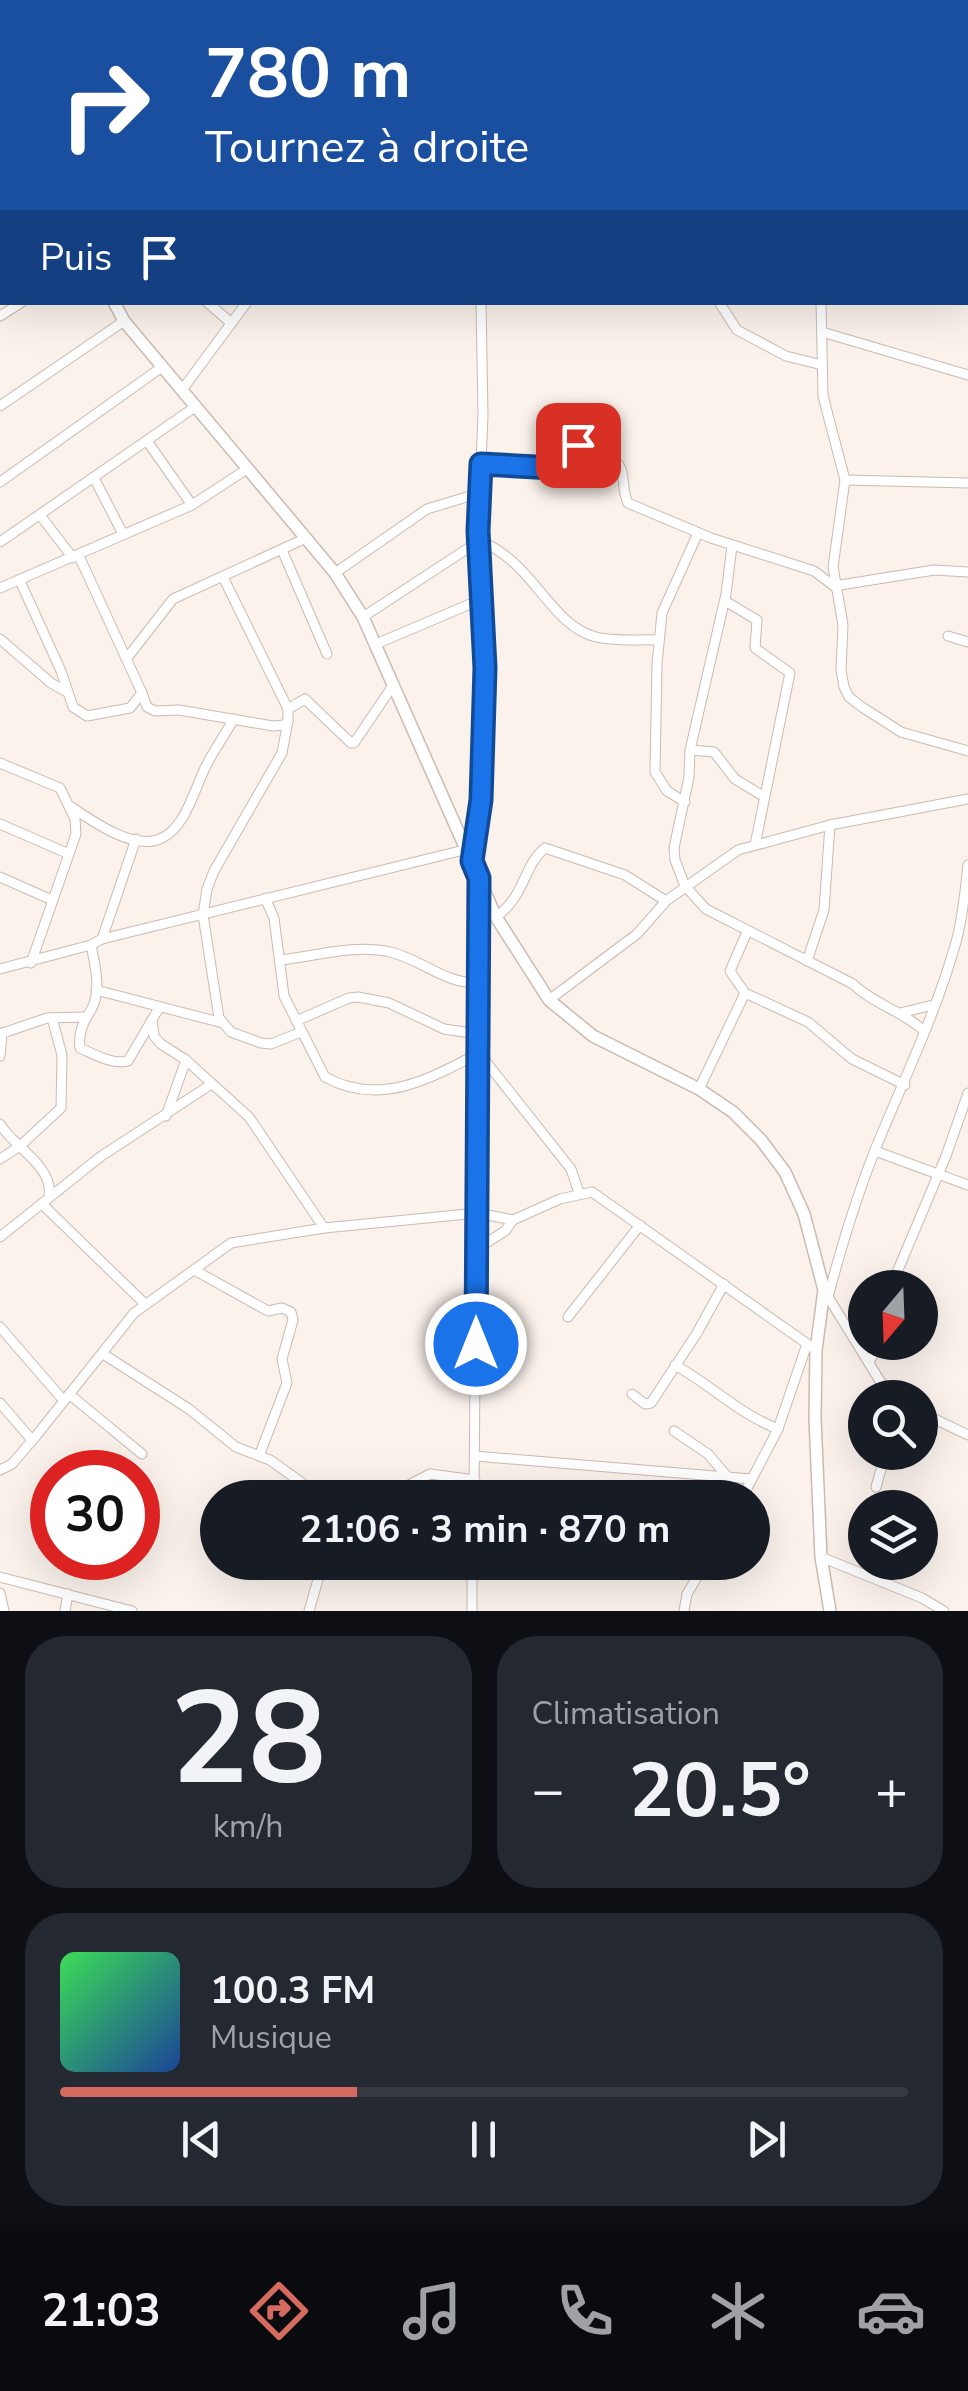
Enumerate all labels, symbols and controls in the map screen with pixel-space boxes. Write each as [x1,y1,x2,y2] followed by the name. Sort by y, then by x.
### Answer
[205,26,411,122] text: 780 m
[40,40,170,170] icon: right
[205,117,529,178] text: Tournez à droite
[132,230,187,285] icon: arrive
[40,232,112,283] text: Puis
[536,403,621,488] pin
[551,418,606,473] icon: arrive
[848,1270,938,1360] north arrow
[848,1270,938,1580] map controls
[424,1292,528,1396] position arrow
[848,1380,938,1470] button: search
[30,1450,160,1580] speed limit sign: 30
[848,1490,938,1580] button: layers
[300,1504,670,1555] text: 21:06 · 3 min · 870 m
[170,1651,326,1828] text: 28
[532,1692,720,1735] text: Climatisation
[629,1740,811,1842] text: 20.5°
[532,1753,565,1828] text: −
[875,1753,908,1828] text: +
[213,1805,284,1848] text: km/h
[210,1965,375,2016] text: 100.3 FM
[210,2016,332,2059] text: Musique
[174,2112,229,2167] icon: previous
[456,2112,511,2167] icon: pause
[739,2112,794,2167] icon: next
[244,2276,314,2346] icon: directions
[397,2276,467,2346] icon: music
[550,2276,620,2346] icon: phone
[703,2276,773,2346] icon: climate
[856,2276,926,2346] icon: car
[42,2281,161,2342] text: 21:03

